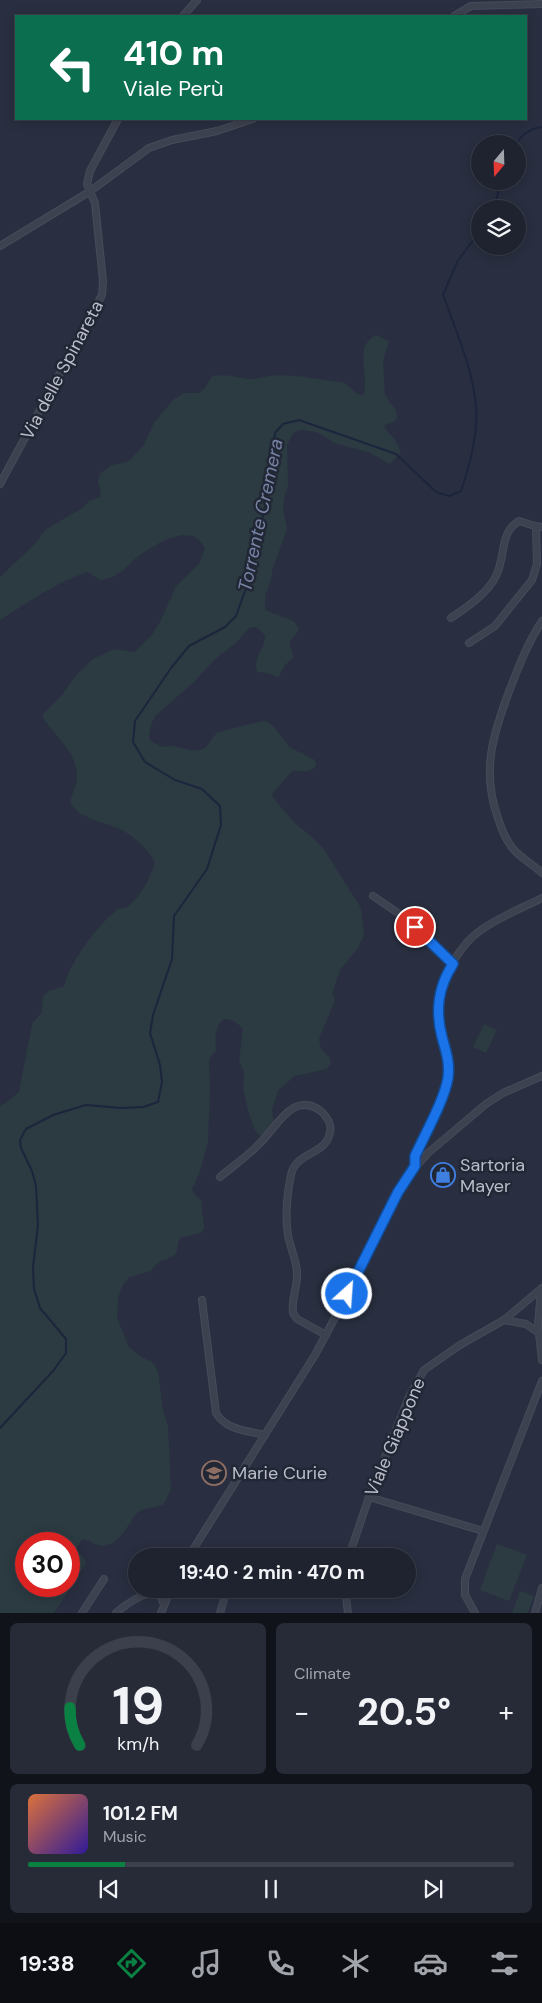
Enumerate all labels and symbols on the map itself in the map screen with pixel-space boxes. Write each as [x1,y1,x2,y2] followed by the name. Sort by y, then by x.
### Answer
[471,135,526,190] north arrow
[15,296,109,444] street label: Via delle Spinareta
[232,436,289,594] water label: Torrente Cremera
[394,906,436,948] pin
[460,1153,525,1198] place label: Sartoria Mayer
[430,1162,456,1188] shop icon: Sartoria Mayer
[320,1267,372,1319] position arrow
[359,1374,431,1500] street label: Viale Giappone
[201,1460,227,1486] school or university icon: Marie Curie
[232,1461,327,1485] place label: Marie Curie
[15,1532,80,1597] speed limit sign: 30

